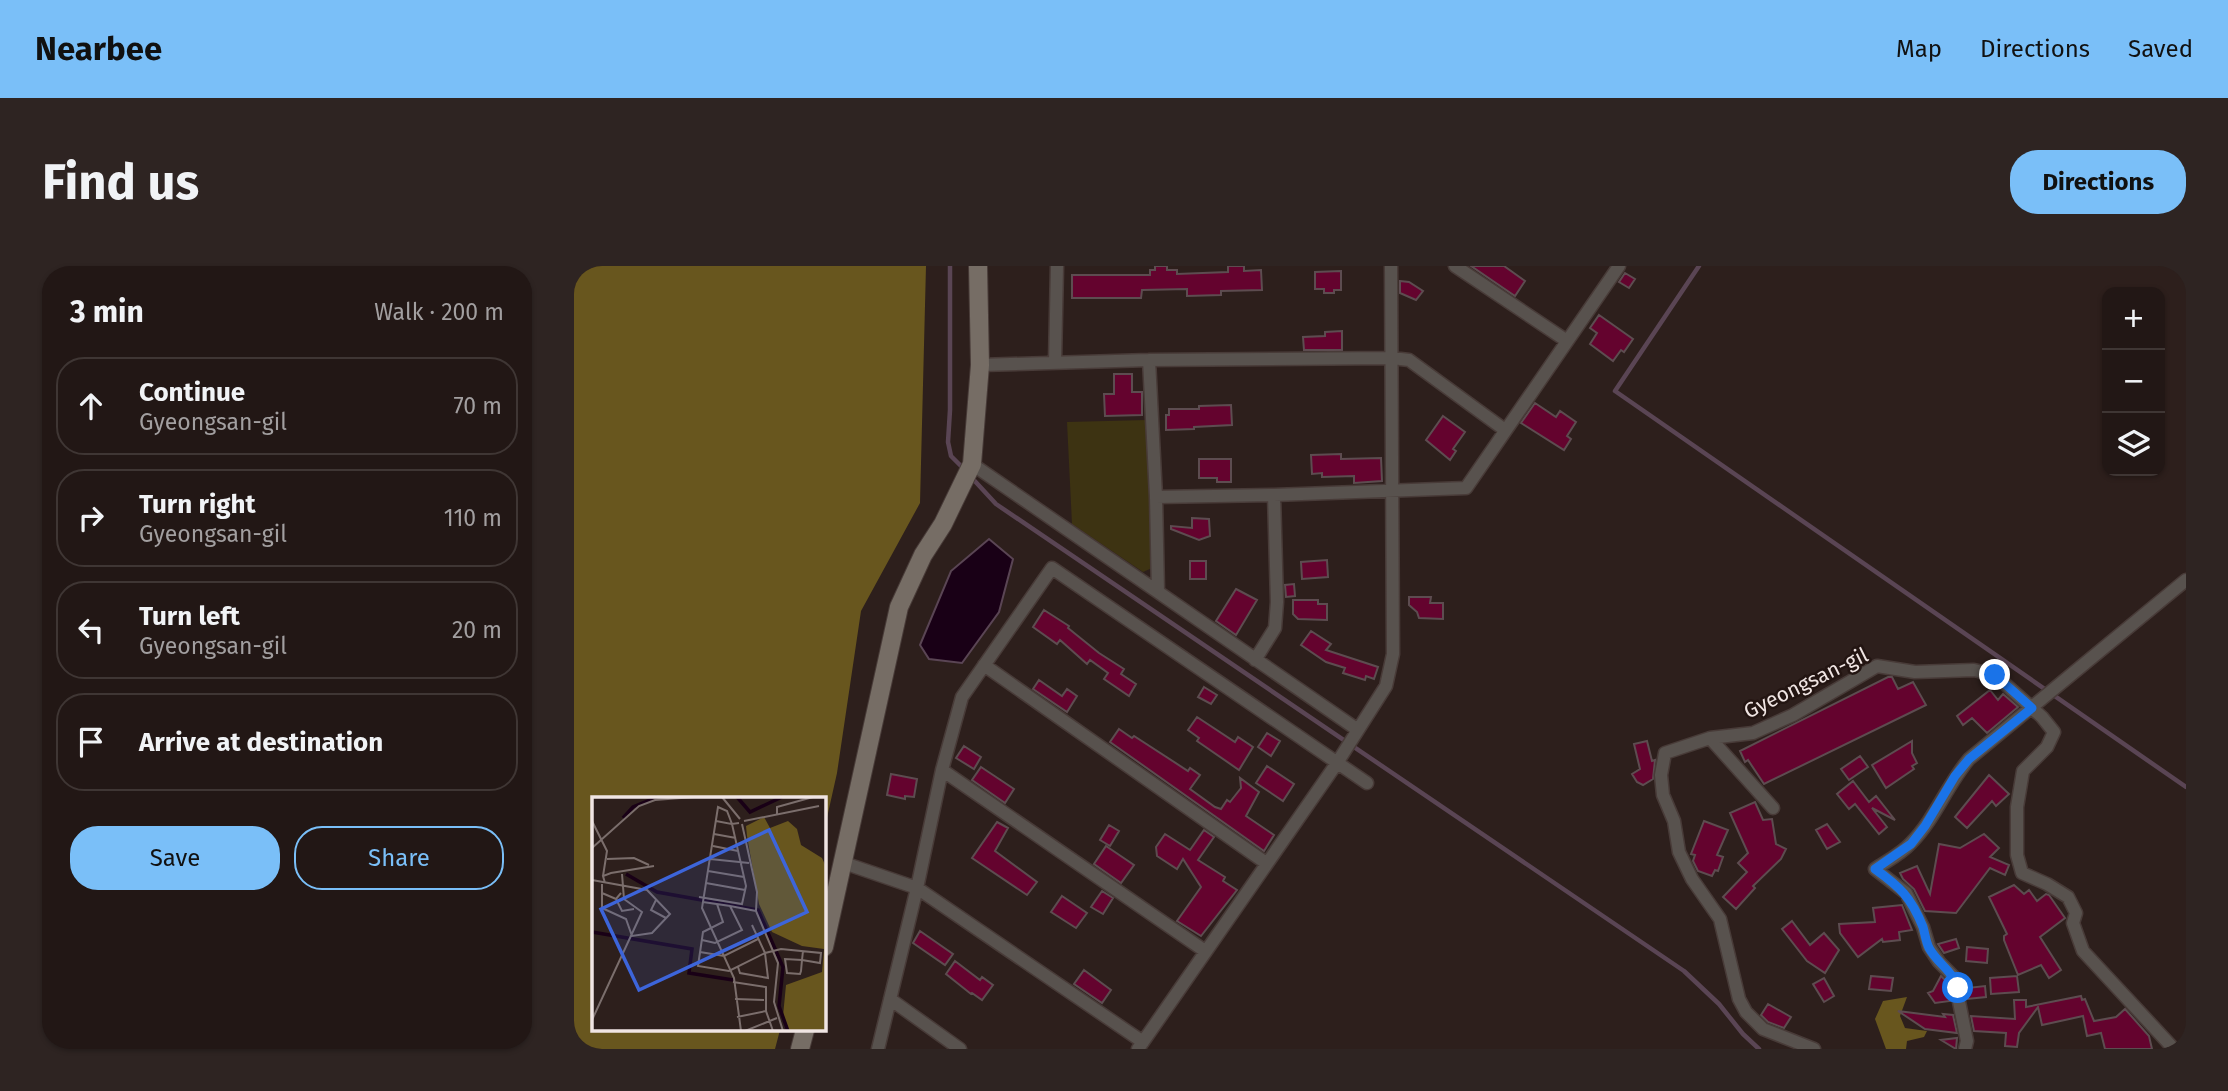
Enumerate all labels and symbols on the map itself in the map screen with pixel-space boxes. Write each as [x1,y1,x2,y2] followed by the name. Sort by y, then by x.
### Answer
[1740,642,1872,724] street label: Gyeongsan-gil
[1979,659,2010,690] route end
[592,797,826,1032] inset map
[1942,972,1973,1003] route start

